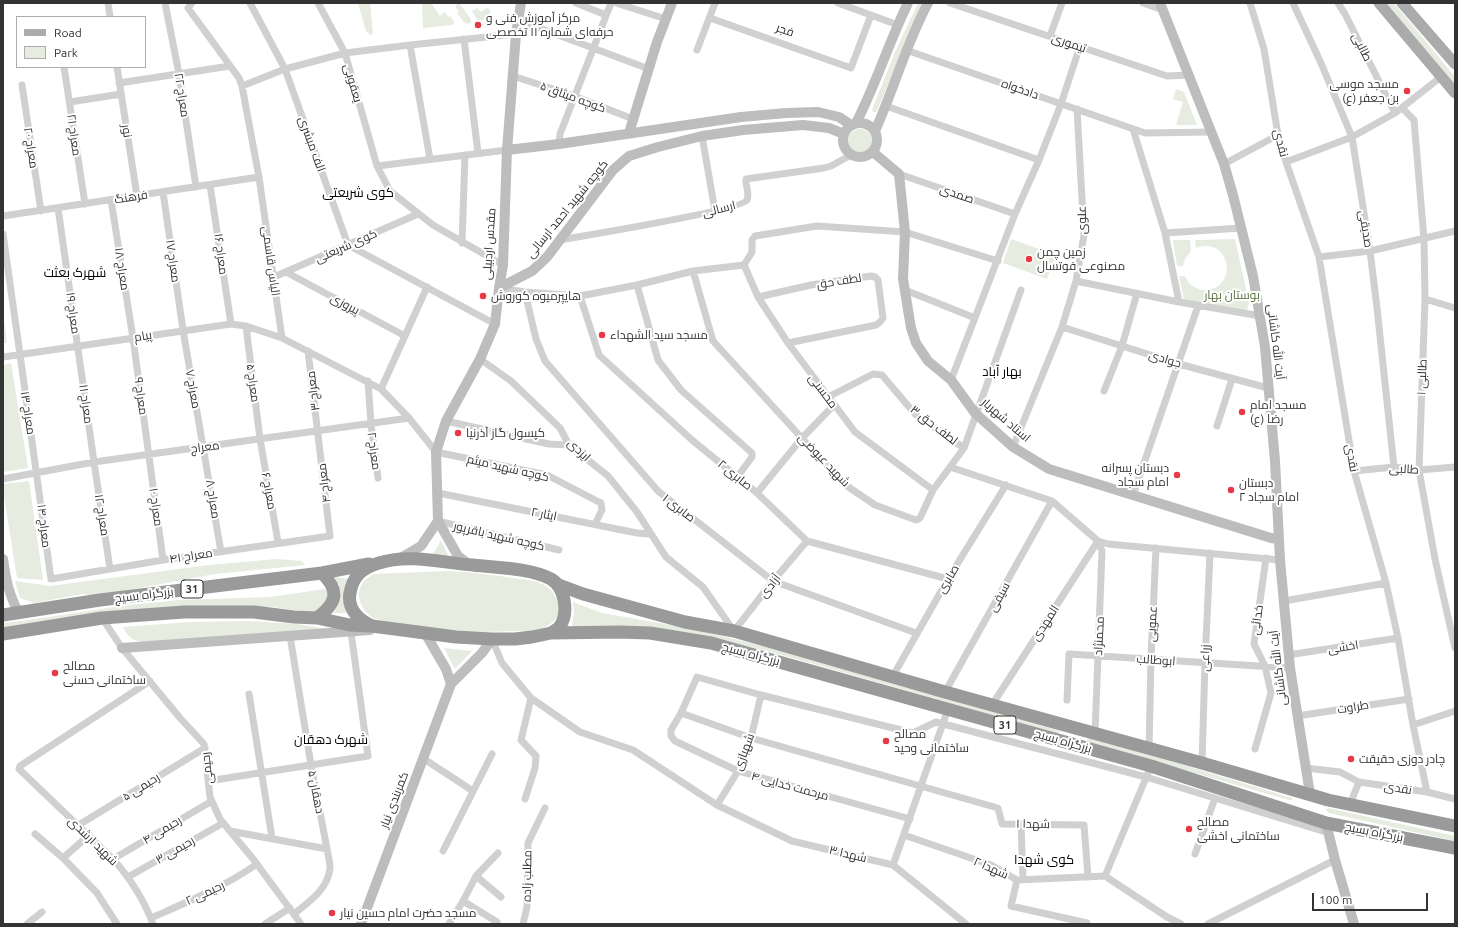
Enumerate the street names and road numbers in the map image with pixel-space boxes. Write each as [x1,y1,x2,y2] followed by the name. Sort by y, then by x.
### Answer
[774,20,796,40] street label: فجر
[1050,30,1088,56] street label: تیموری
[1349,30,1375,64] street label: طالبی
[341,62,365,104] street label: یعقوبی
[171,72,193,118] street label: معراج ۲۲
[999,76,1041,102] street label: دادخواه
[538,78,608,116] street label: کوچه میثاق ۵
[64,113,84,157] street label: معراج ۲۱
[295,114,329,174] street label: الف مبشری
[119,123,135,139] street label: نور
[21,127,41,169] street label: معراج ۲۰
[1271,128,1291,158] street label: نقدی
[523,157,611,261] street label: کوچه شهید احمد ارسالی
[938,181,976,207] street label: صمدی
[113,187,149,207] street label: فرهنگ
[701,198,737,220] street label: ارسالی
[1075,206,1089,234] street label: علوی
[479,207,499,281] street label: مقدس اردبیلی
[1356,209,1376,249] street label: صدیقی
[259,225,283,297] street label: الیاس قاسمی
[313,226,379,266] street label: کوی شریعتی
[211,233,231,275] street label: معراج ۱۶
[163,239,183,283] street label: معراج ۱۷
[112,247,132,291] street label: معراج ۱۸
[816,270,862,292] street label: لطف حق
[328,290,362,318] street label: پیروزی
[63,291,83,335] street label: معراج ۱۹
[1264,303,1288,381] street label: آیت الله کاشانی
[133,327,153,345] street label: پیام
[1147,347,1183,371] street label: جوادی
[1414,359,1430,395] street label: طالبی ۱
[243,363,263,403] street label: معراج ۵
[182,368,204,410] street label: معراج ۷
[303,370,323,412] street label: معراج ۳
[805,371,841,411] street label: محسنی
[131,376,151,416] street label: معراج ۹
[76,384,96,424] street label: معراج ۱۱
[17,390,39,436] street label: معراج ۱۳
[979,395,1033,445] street label: استاد شهریار
[908,402,960,448] street label: لطف حق ۳
[795,430,853,490] street label: شهید عیوضی
[364,431,384,471] street label: معراج ۲
[564,436,594,464] street label: ایزدی
[190,438,220,456] street label: معراج
[1342,443,1362,473] street label: نقدی
[465,452,551,484] street label: کوچه شهید میثم
[715,457,755,493] street label: صابری ۲
[1389,461,1419,477] street label: طالبی
[314,462,334,504] street label: معراج ۴
[259,471,279,511] street label: معراج ۶
[203,478,223,520] street label: معراج ۸
[146,487,166,527] street label: معراج ۱۰
[660,491,698,525] street label: صابری ۱
[92,493,112,537] street label: معراج ۱۲
[34,504,54,548] street label: معراج ۱۴
[530,504,558,524] street label: ایثار ۲
[452,519,546,553] street label: کوچه شهید باقرپور
[168,545,214,567] street label: معراج ۴۱
[934,562,962,596] street label: صابری
[756,571,784,601] street label: آزادی
[181,580,203,598] road number: 31
[985,580,1013,614] street label: سیفی
[114,584,174,606] street label: بزرگراه بسیج
[1028,602,1062,644] street label: المهدی
[1248,604,1266,636] street label: خدائی
[1144,606,1160,642] street label: عمویی
[1091,616,1107,656] street label: محمنژاد
[1266,629,1290,707] street label: آیت الله کاشانی
[1327,637,1359,657] street label: اخشی
[721,639,781,669] street label: بزرگراه بسیج
[1197,644,1213,672] street label: زراعی
[1136,651,1176,669] street label: ابوطالب
[1336,697,1370,717] street label: طراوت
[994,716,1016,734] road number: 31
[1033,726,1093,756] street label: بزرگراه بسیج
[731,731,757,773] street label: شهبازی
[198,751,216,785] street label: رحیمی
[305,769,327,815] street label: دهقان ۵
[750,769,830,803] street label: مرحمت خدایی ۴
[120,770,162,804] street label: رحیمی ۵
[377,770,411,830] street label: کمربندی نیار
[1383,779,1413,797] street label: نقدی
[140,813,184,847] street label: رحیمی ۴
[65,814,121,868] street label: شهید ارشدی
[1016,817,1050,831] street label: شهدا ۱
[1344,819,1404,845] street label: بزرگراه بسیج
[153,833,197,867] street label: رحیمی ۳
[828,843,868,865] street label: شهدا ۳
[519,850,535,902] street label: مطلب زاده
[971,854,1011,882] street label: شهدا ۲
[183,878,227,908] street label: رحیمی ۲

